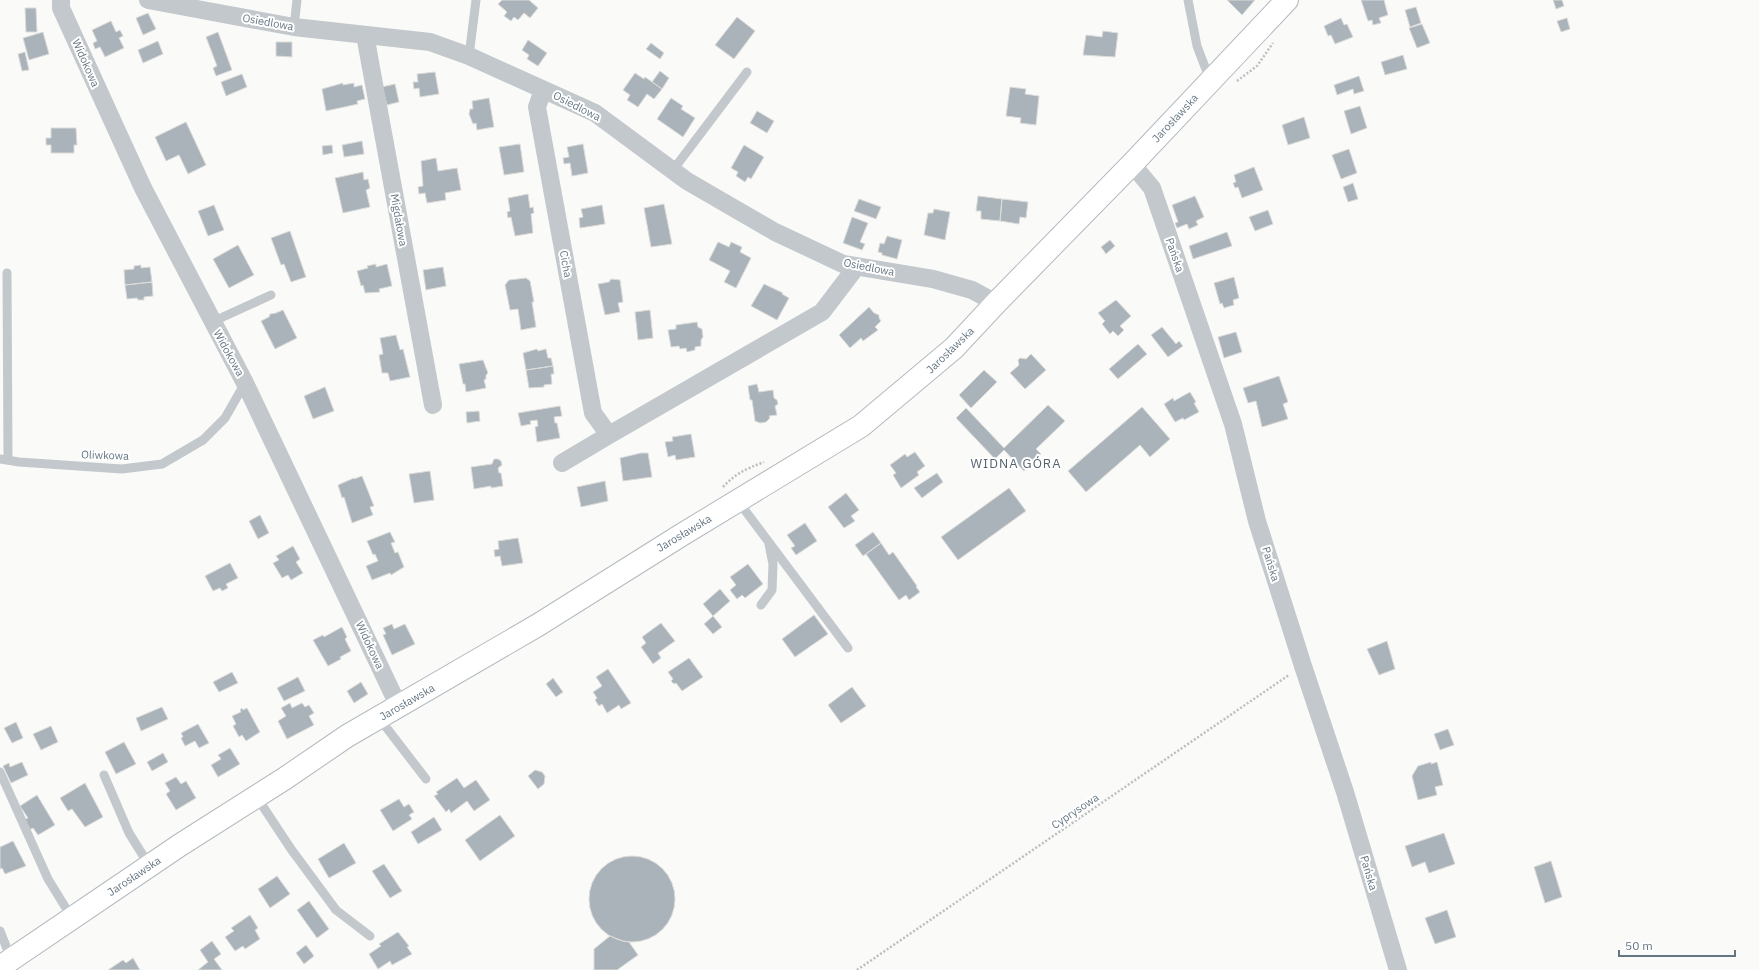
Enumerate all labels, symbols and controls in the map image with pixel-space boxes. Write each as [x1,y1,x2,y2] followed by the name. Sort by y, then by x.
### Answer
[241,11,295,33] street label: Osiedlowa
[69,37,103,89] street label: Widokowa
[551,88,603,124] street label: Osiedlowa
[1149,91,1201,145] street label: Jarosławska
[387,193,411,247] street label: Migdałowa
[1163,236,1187,274] street label: Pańska
[557,249,575,279] street label: Cicha
[842,255,896,279] street label: Osiedlowa
[923,324,977,376] street label: Jarosławska
[211,327,248,379] street label: Widokowa
[81,447,129,463] street label: Oliwkowa
[971,455,1062,472] district label: WIDNA GÓRA
[654,511,714,555] street label: Jarosławska
[1259,545,1283,583] street label: Pańska
[353,619,387,671] street label: Widokowa
[377,681,437,723] street label: Jarosławska
[1049,790,1101,832] street label: Cyprysowa
[105,853,163,899] street label: Jarosławska
[1357,854,1381,892] street label: Pańska
[1619,932,1735,958] scale bar
[1625,938,1653,953] text: 50 m

